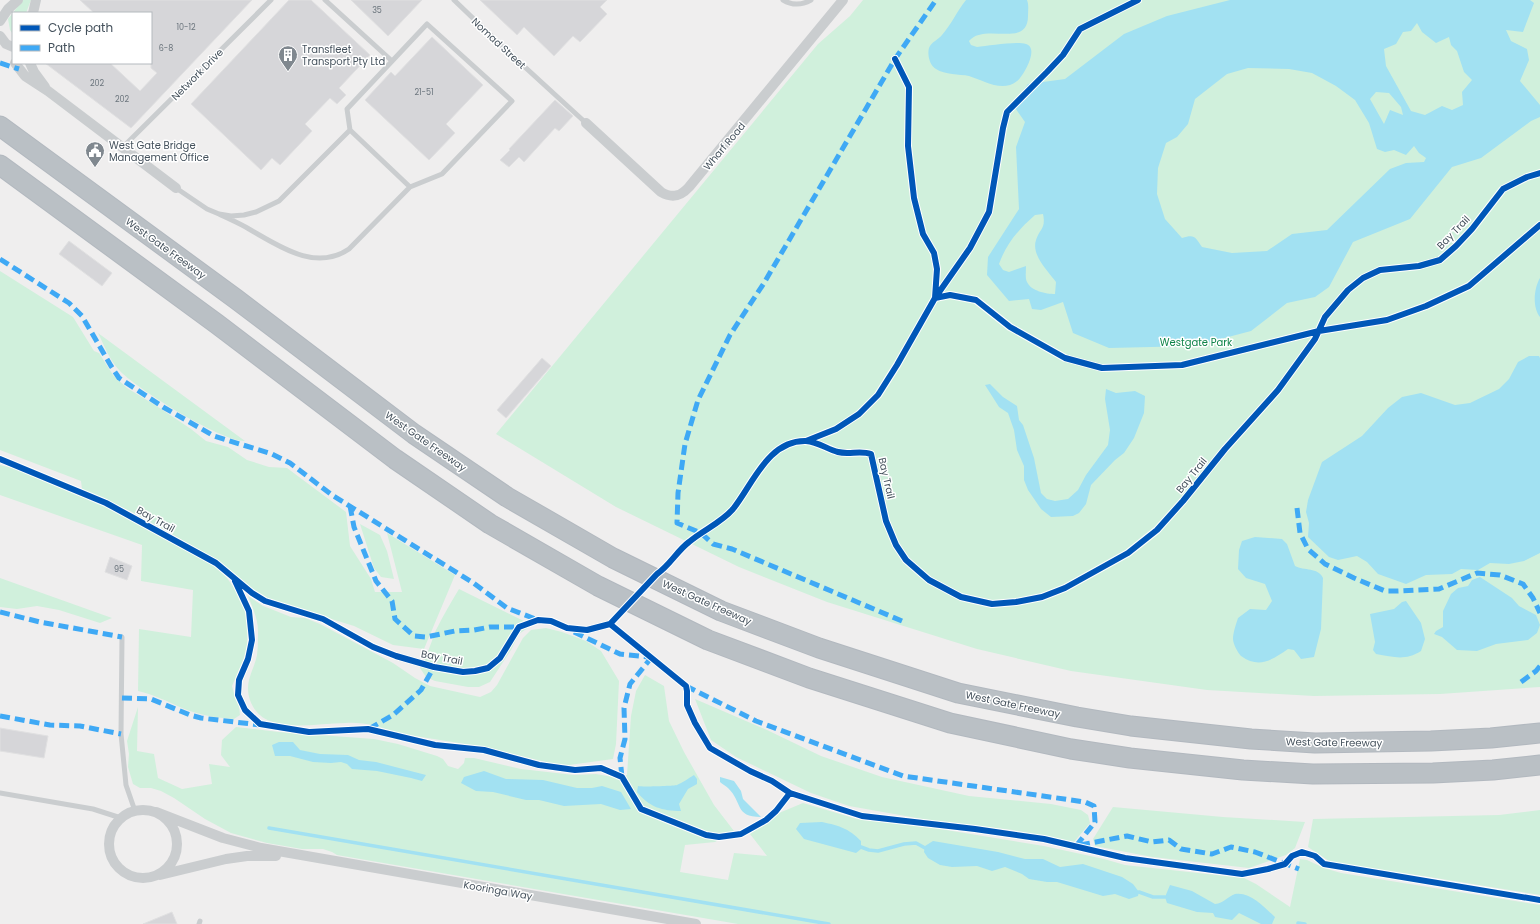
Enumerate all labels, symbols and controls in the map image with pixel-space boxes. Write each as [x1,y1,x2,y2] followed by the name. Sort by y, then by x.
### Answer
[372,5,382,16] house number: 35
[12,12,152,64] legend
[468,14,529,73] street label: Nomad Street
[48,19,113,36] text: Cycle path
[176,22,196,33] house number: 10-12
[48,39,75,56] text: Path
[302,42,385,69] place label: Transfleet Transport Pty Ltd
[159,43,173,54] house number: 6-8
[277,44,299,72] building icon: Transfleet Transport Pty Ltd
[168,45,227,104] street label: Network Drive
[90,78,105,89] house number: 202
[414,87,434,98] house number: 21-51
[115,94,130,105] house number: 202
[700,119,749,174] street label: Wharf Road
[109,138,209,165] place label: West Gate Bridge Management Office
[84,140,106,168] public building icon: West Gate Bridge Management Office
[1433,212,1473,253] street label: Bay Trail
[122,214,209,283] street label: West Gate Freeway
[1160,335,1233,350] park label: Westgate Park
[382,408,470,475] street label: West Gate Freeway
[1172,454,1210,496] street label: Bay Trail
[874,456,899,500] street label: Bay Trail
[134,503,178,536] street label: Bay Trail
[114,564,124,575] house number: 95
[660,576,754,629] street label: West Gate Freeway
[420,646,464,669] street label: Bay Trail
[964,687,1062,722] street label: West Gate Freeway
[1286,734,1383,751] street label: West Gate Freeway
[462,877,534,904] street label: Kooringa Way

